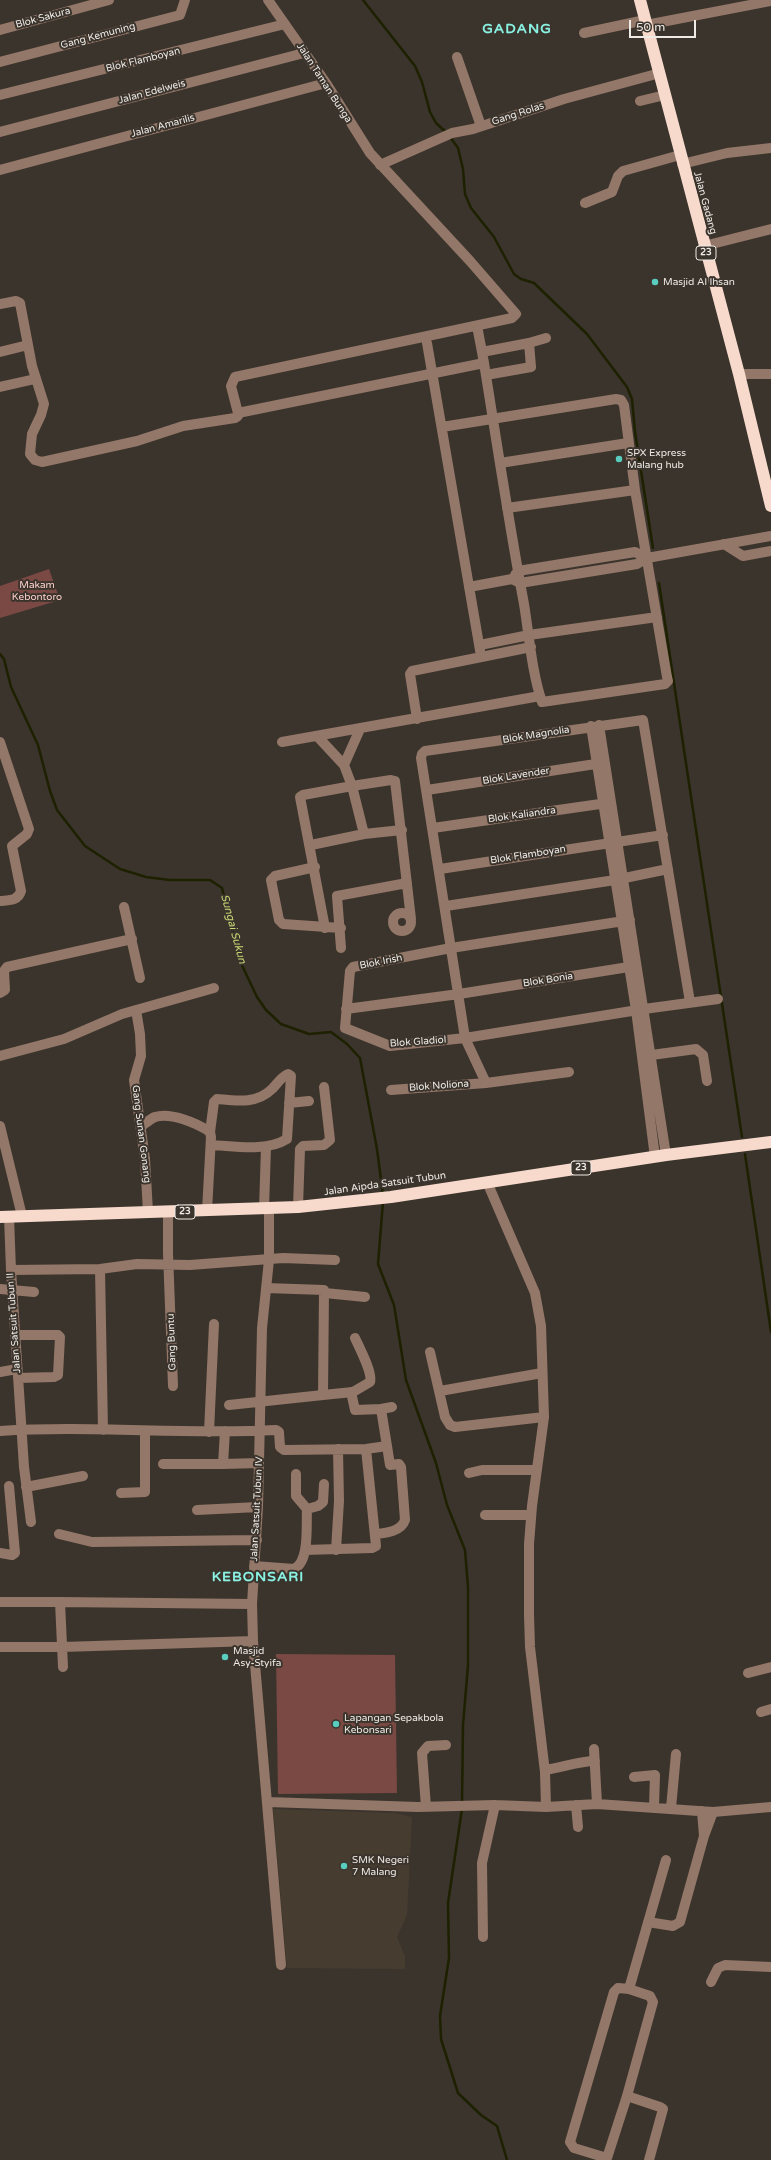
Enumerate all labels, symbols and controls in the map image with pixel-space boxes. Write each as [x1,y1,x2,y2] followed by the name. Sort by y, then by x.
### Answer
[14,5,72,31] street label: Blok Sakura
[631,12,698,38] scale bar
[59,20,137,52] street label: Gang Kemuning
[636,20,665,34] text: 50 m
[482,21,552,37] district label: GADANG
[294,41,354,125] street label: Jalan Taman Bunga
[105,45,181,75] street label: Blok Flamboyan
[117,77,187,107] street label: Jalan Edelweis
[490,100,546,128] street label: Gang Rolas
[130,112,196,140] street label: Jalan Amarilis
[691,170,719,236] street label: Jalan Gadang
[696,246,716,260] road number: 23
[663,276,735,288] place label: Masjid Al Ihsan
[650,277,660,287] marker: Masjid Al Ihsan
[627,447,686,470] place label: SPX Express Malang hub
[614,454,624,464] marker: SPX Express Malang hub
[12,579,62,602] park label: Makam Kebontoro
[502,724,570,746] street label: Blok Magnolia
[482,765,550,787] street label: Blok Lavender
[487,804,557,826] street label: Blok Kaliandra
[489,843,567,867] street label: Blok Flamboyan
[217,893,249,965] water label: Sungai Sukun
[359,952,403,972] street label: Blok Irish
[522,970,574,990] street label: Blok Bonia
[389,1034,447,1050] street label: Blok Gladiol
[409,1078,469,1094] street label: Blok Noliona
[129,1084,153,1184] street label: Gang Sunan Gonang
[571,1161,591,1175] road number: 23
[323,1169,447,1199] street label: Jalan Aipda Satsuit Tubun
[175,1205,195,1219] road number: 23
[5,1272,23,1374] street label: Jalan Satsuit Tubun II
[165,1313,179,1371] street label: Gang Buntu
[248,1456,266,1562] street label: Jalan Satsuit Tubun IV
[212,1569,304,1585] district label: KEBONSARI
[233,1645,281,1668] place label: Masjid Asy-Styifa
[220,1652,230,1662] marker: Masjid Asy-Styifa
[344,1712,444,1736] place label: Lapangan Sepakbola Kebonsari
[331,1719,341,1729] marker: Lapangan Sepakbola Kebonsari
[352,1854,409,1878] place label: SMK Negeri 7 Malang
[339,1861,349,1871] marker: SMK Negeri 7 Malang

